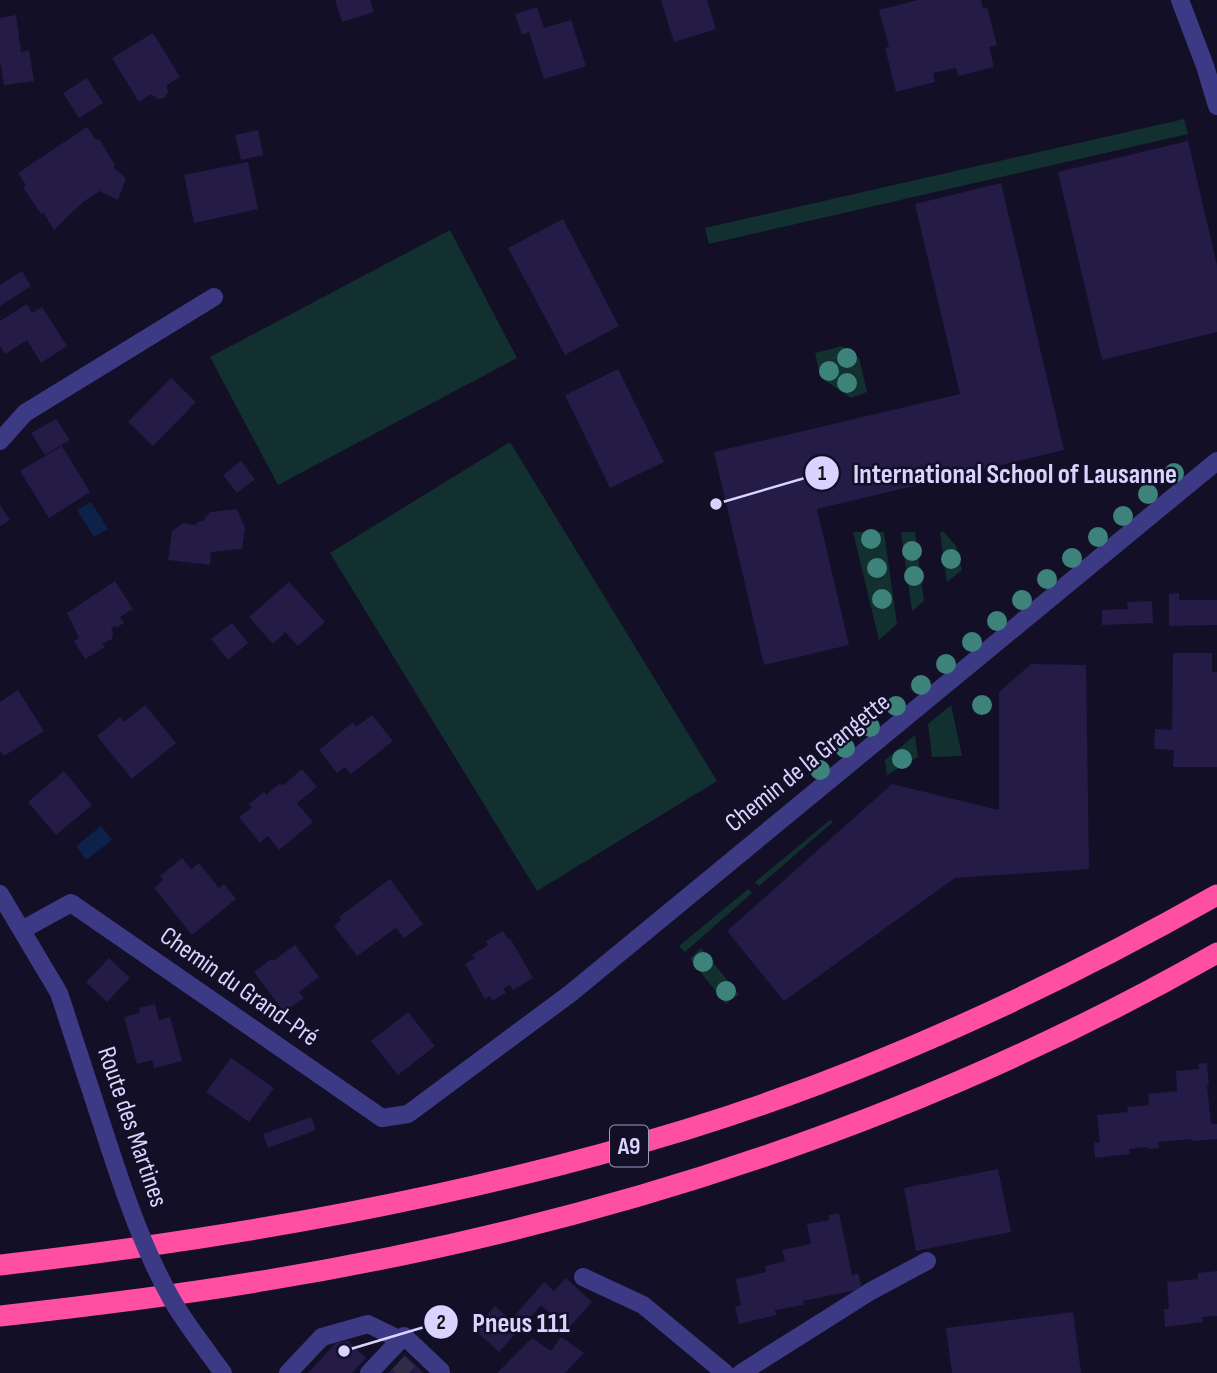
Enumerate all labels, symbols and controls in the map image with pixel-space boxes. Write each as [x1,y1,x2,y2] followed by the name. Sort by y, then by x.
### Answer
[804,449,1191,498] callout: International School of Lausanne
[853,458,1177,491] text: International School of Lausanne
[818,461,826,486] text: 1
[719,687,897,839] street label: Chemin de la Grangette
[154,921,324,1053] street label: Chemin du Grand-Pré
[90,1043,174,1211] street label: Route des Martines
[610,1126,648,1166] road number: A9
[424,1297,584,1346] callout: Pneus 111
[472,1307,570,1340] text: Pneus 111
[436,1310,446,1335] text: 2

